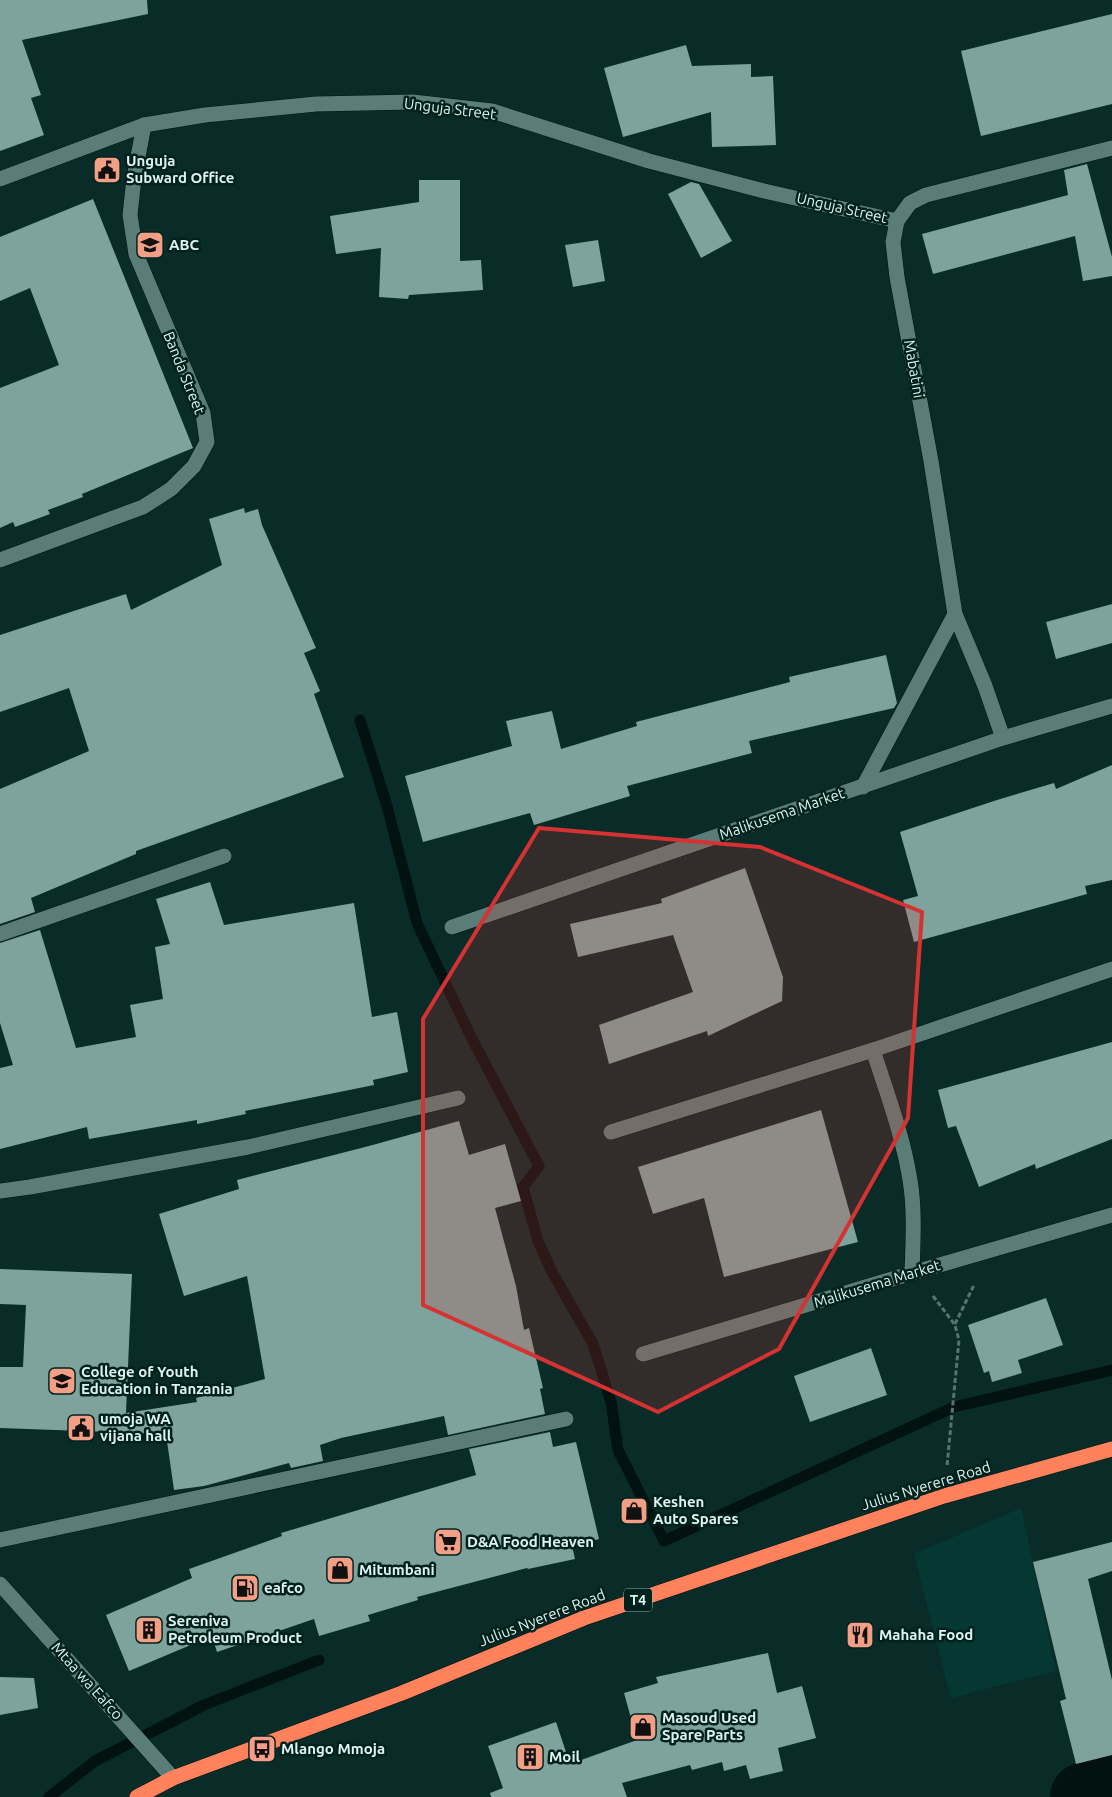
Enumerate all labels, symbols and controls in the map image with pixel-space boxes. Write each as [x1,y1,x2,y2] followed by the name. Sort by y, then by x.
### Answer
[403,94,497,123] street label: Unguja Street
[126,152,234,186] place label: Unguja Subward Office
[92,155,122,185] public building icon: Unguja Subward Office
[795,189,889,226] street label: Unguja Street
[135,230,165,260] school or university icon: ABC
[169,236,199,253] place label: ABC
[160,329,209,417] street label: Banda Street
[901,338,928,399] street label: Mabatini
[717,784,847,843] street label: Malikusema Market
[812,1256,942,1311] street label: Malikusema Market
[81,1363,233,1397] place label: College of Youth Education in Tanzania
[47,1366,77,1396] school or university icon: College of Youth Education in Tanzania
[100,1410,172,1444] place label: umoja WA vijana hall
[66,1413,96,1443] public building icon: umoja WA vijana hall
[859,1458,992,1513] street label: Julius Nyerere Road
[653,1493,739,1527] place label: Keshen Auto Spares
[619,1496,649,1526] shop icon: Keshen Auto Spares
[433,1527,463,1557] supermarket icon: D&A Food Heaven
[467,1533,594,1550] place label: D&A Food Heaven
[325,1555,355,1585] shop icon: Mitumbani
[359,1561,435,1578] place label: Mitumbani
[230,1573,260,1603] fuel station icon: eafco
[264,1579,303,1596] place label: eafco
[476,1586,607,1650] street label: Julius Nyerere Road
[624,1588,652,1612] road number: T4
[168,1612,303,1646] place label: Sereniva Petroleum Product
[134,1615,164,1645] building icon: Sereniva Petroleum Product
[845,1620,875,1650] restaurant icon: Mahaha Food
[879,1626,973,1643] place label: Mahaha Food
[48,1639,126,1723] street label: Mtaa wa Eafco
[662,1709,756,1743] place label: Masoud Used Spare Parts
[628,1712,658,1742] shop icon: Masoud Used Spare Parts
[247,1734,277,1764] bus stop icon: Mlango Mmoja
[281,1740,385,1757] place label: Mlango Mmoja
[515,1742,545,1772] building icon: Moil
[549,1748,581,1765] place label: Moil

